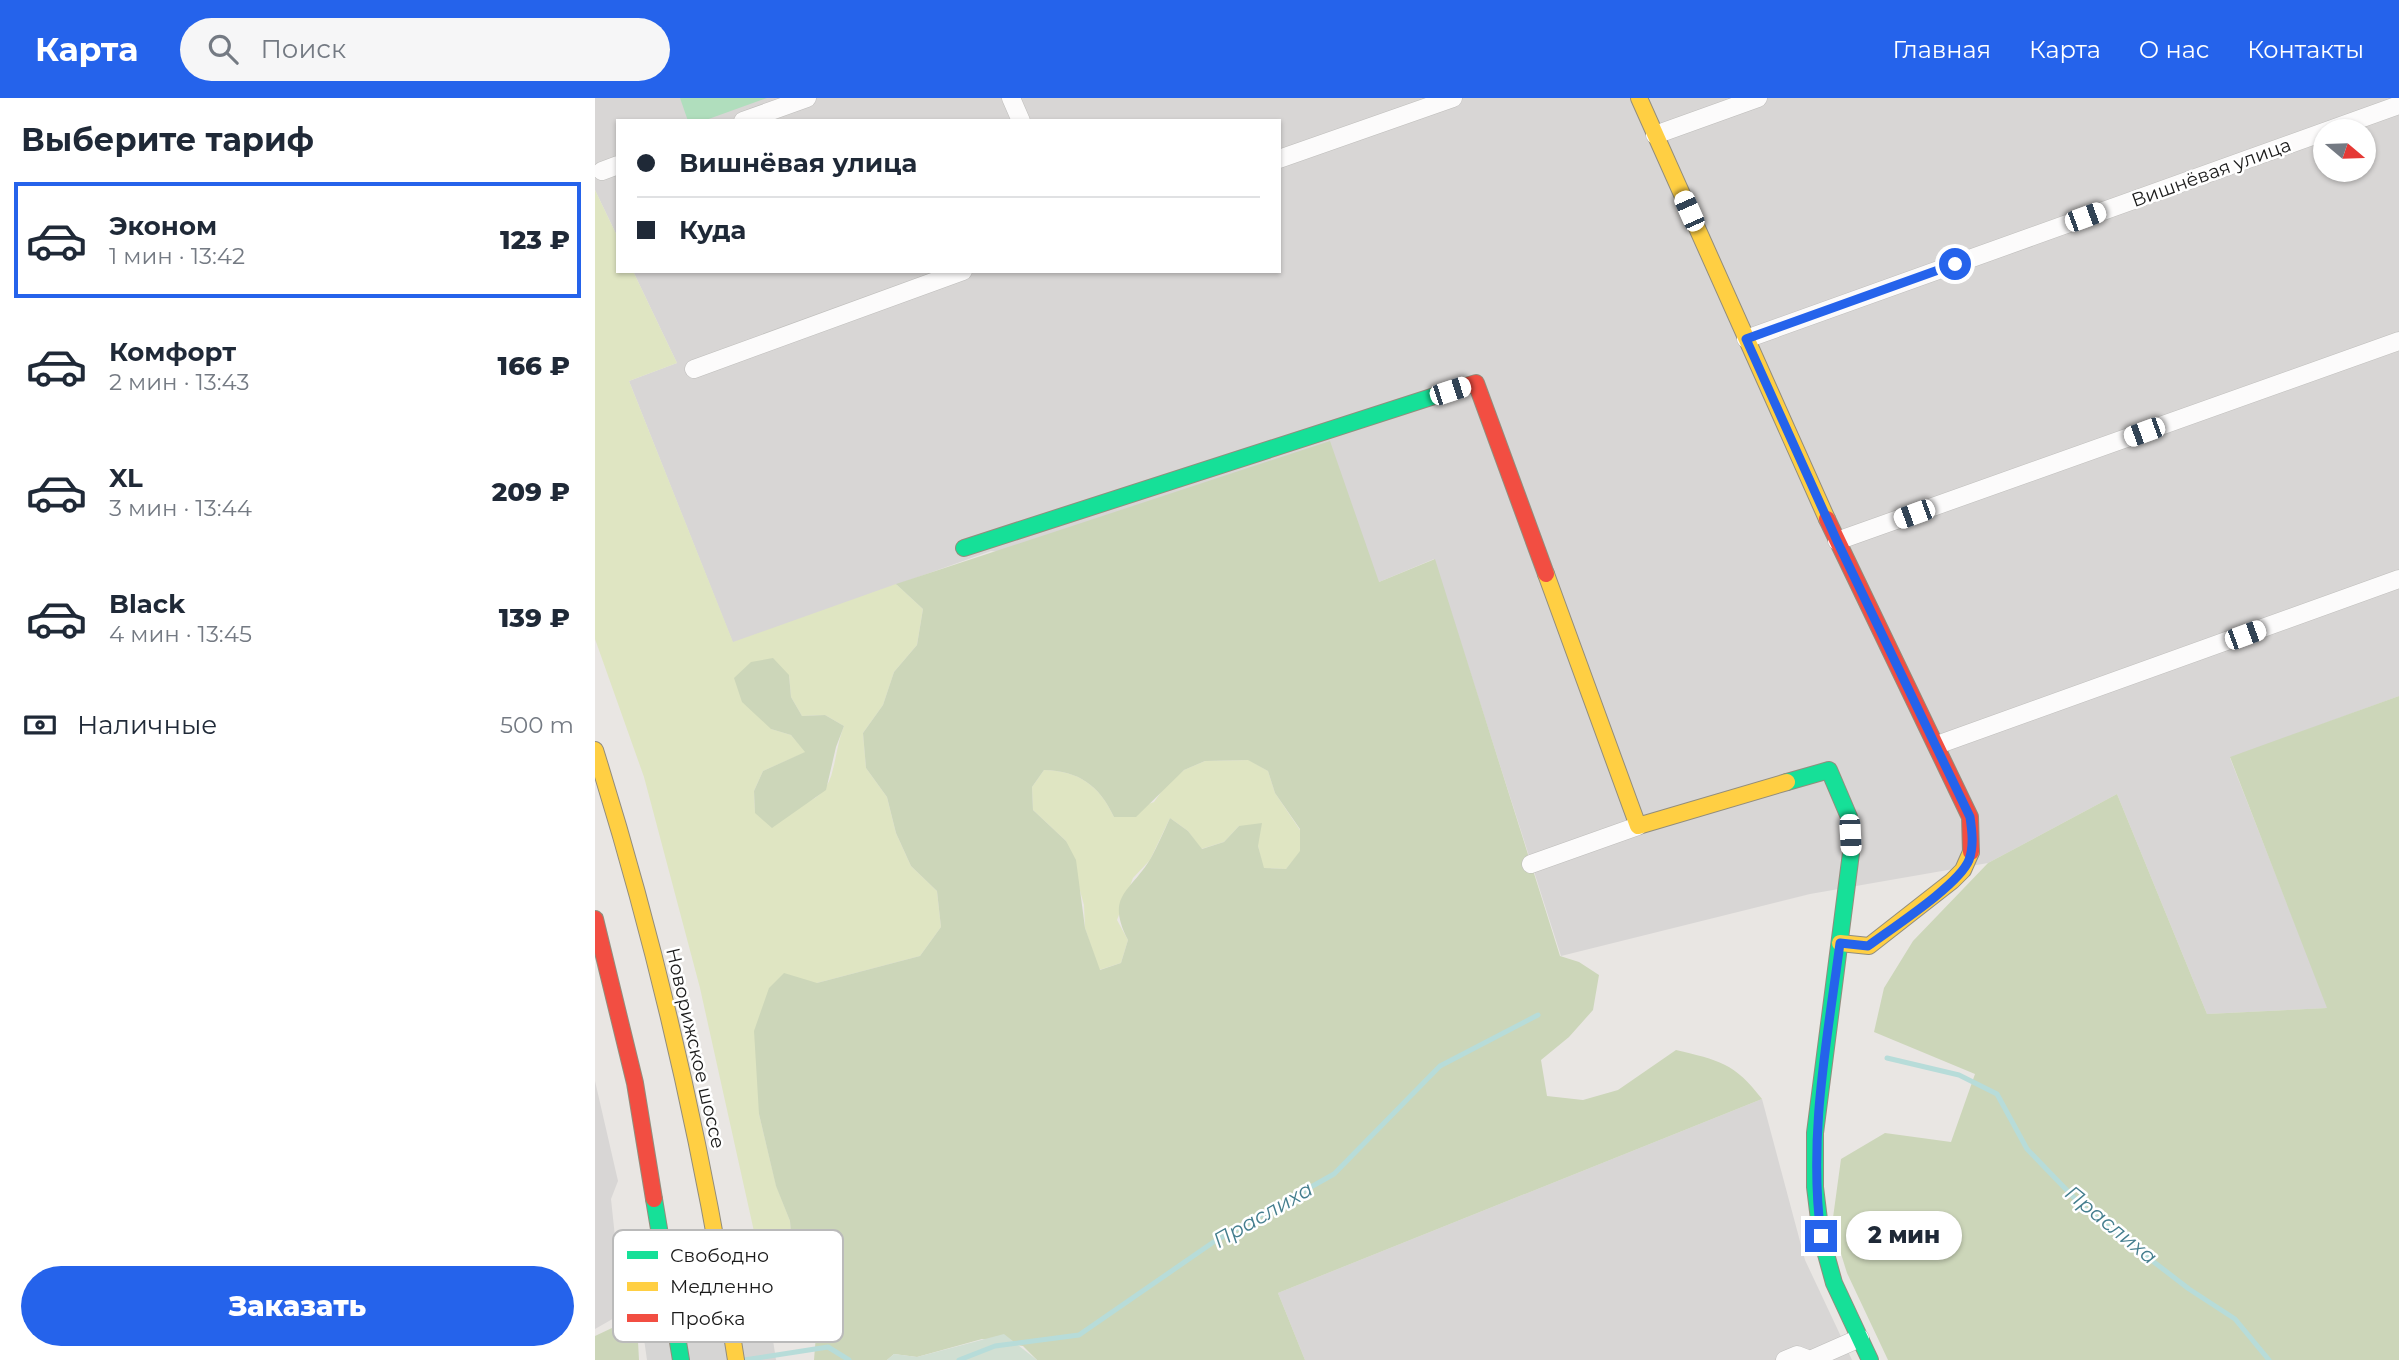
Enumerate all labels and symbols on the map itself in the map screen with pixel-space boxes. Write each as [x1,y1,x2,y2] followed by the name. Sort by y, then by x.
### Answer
[2313,119,2377,182] north arrow
[2128,133,2294,212] street label: Вишнёвая улица
[1671,188,1708,234] car
[2062,200,2109,234] car
[1939,248,1971,280] route start
[1427,375,1474,407] car
[2121,415,2168,449] car
[1891,497,1938,531] car
[2222,618,2269,652] car
[1839,813,1862,857] car
[661,945,730,1151] street label: Новорижское шоссе
[1208,1176,1317,1253] water label: Праслиха
[2060,1180,2162,1269] water label: Праслиха
[1845,1212,1961,1260] callout: 2 мин
[1805,1220,1837,1252] route end
[613,1230,843,1342] legend
[670,1244,769,1267] text: Свободно
[670,1275,774,1298] text: Медленно
[670,1307,745,1330] text: Пробка

